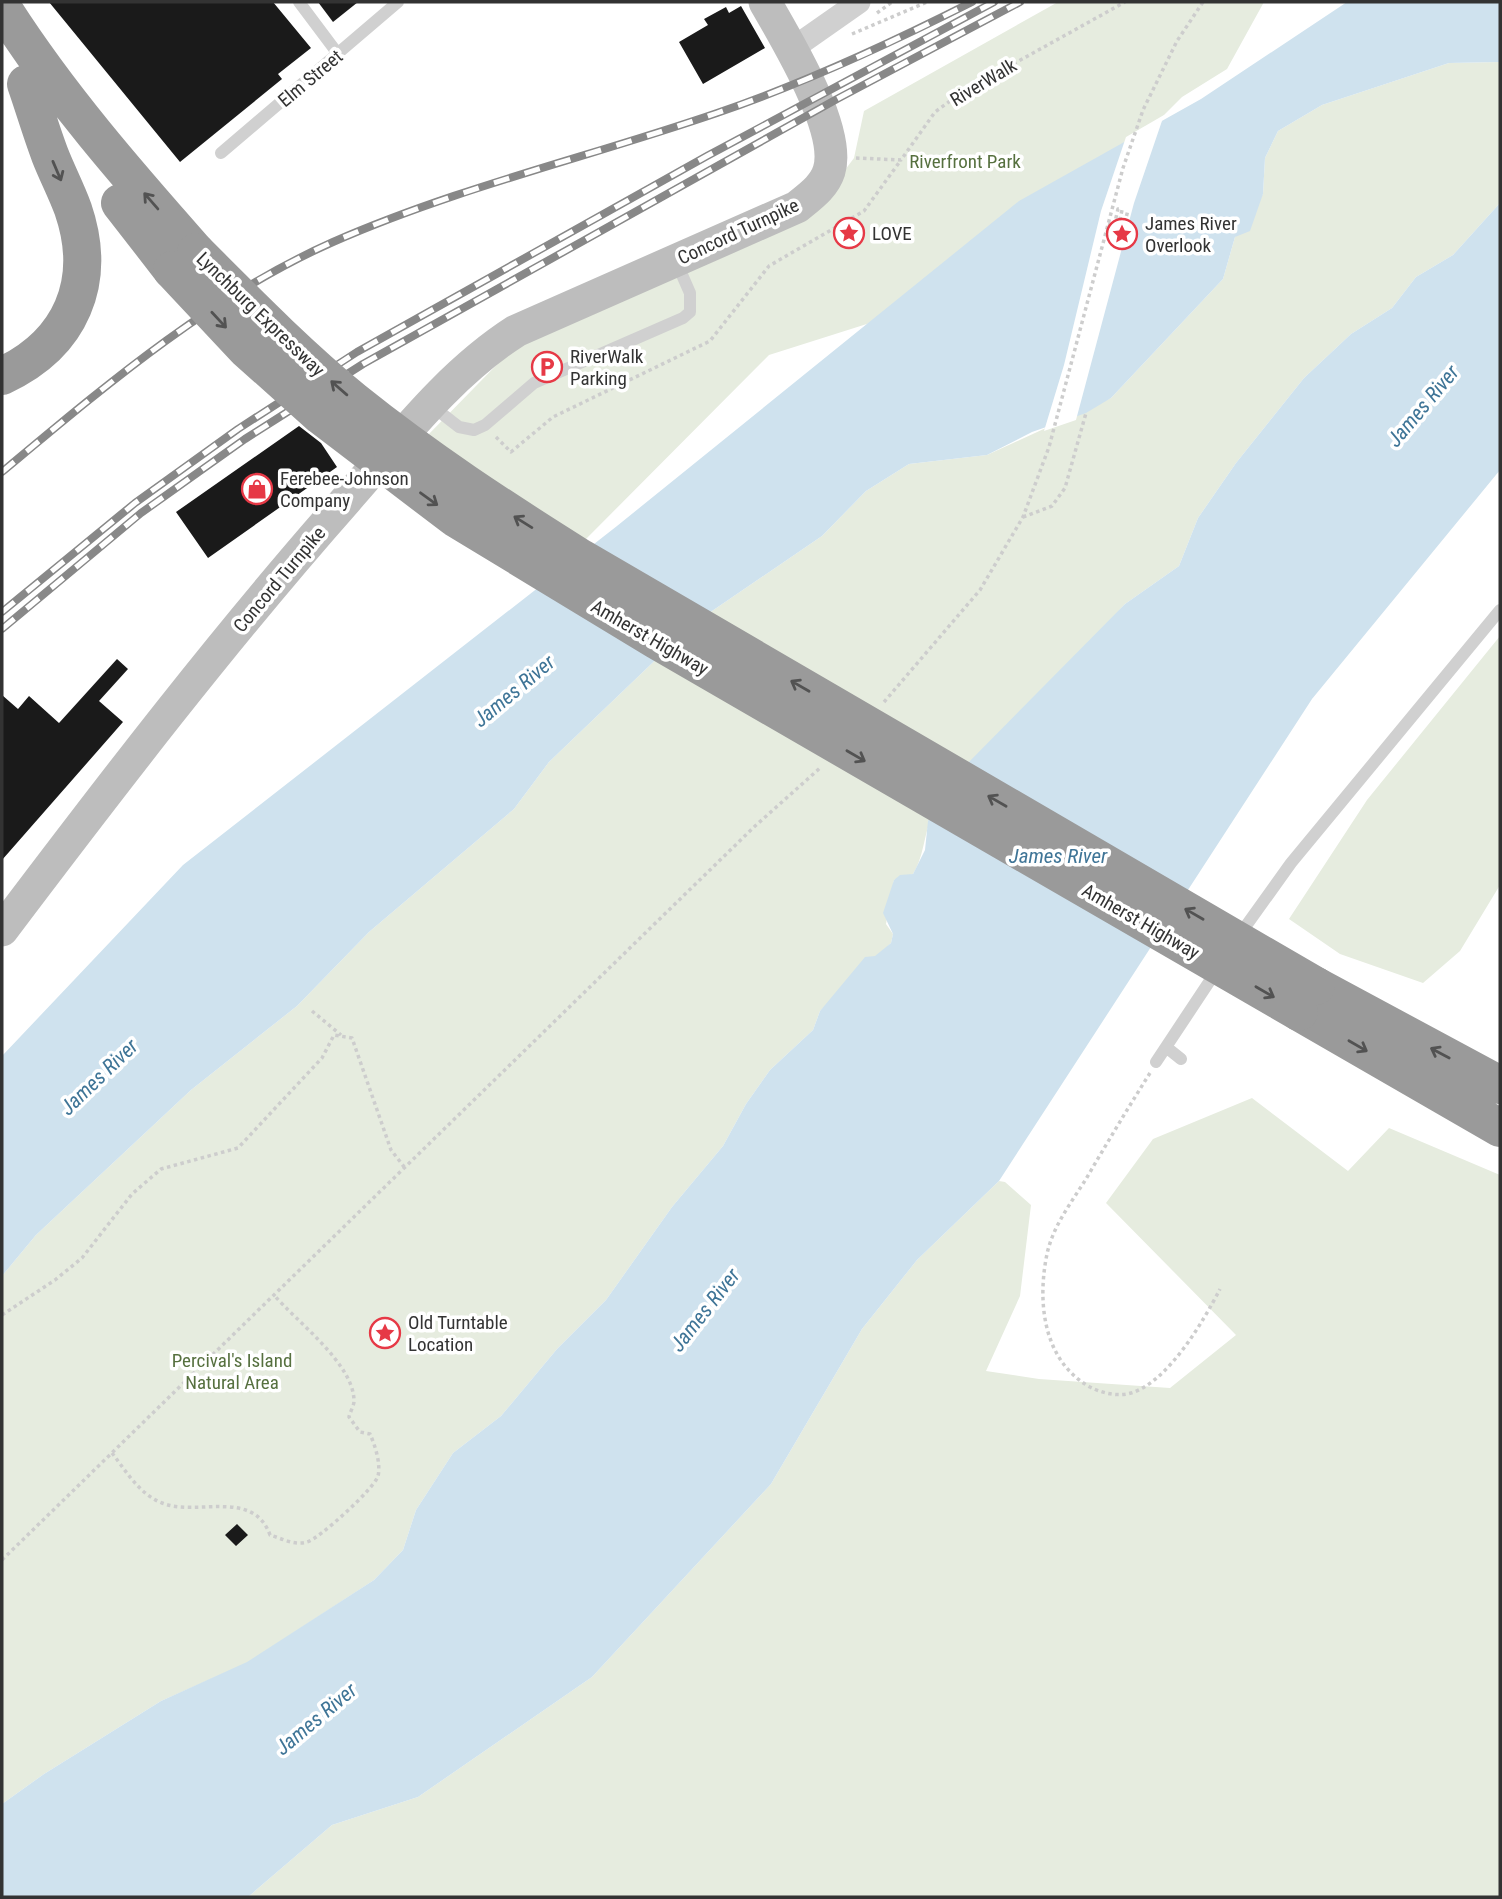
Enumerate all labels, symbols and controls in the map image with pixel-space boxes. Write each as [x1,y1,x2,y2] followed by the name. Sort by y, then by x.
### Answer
[273,45,347,112] street label: Elm Street
[946,53,1021,111] street label: RiverWalk
[909,150,1021,173] park label: Riverfront Park
[51,160,64,181] one-way arrow
[143,192,159,210] one-way arrow
[674,193,803,270] street label: Concord Turnpike
[1145,212,1237,257] place label: James River Overlook
[832,216,866,250] place icon: LOVE
[1105,217,1139,251] place icon: James River Overlook
[872,222,912,245] place label: LOVE
[192,247,329,381] street label: Lynchburg Expressway
[211,311,227,329] one-way arrow
[570,345,644,390] place label: RiverWalk Parking
[530,350,564,384] parking icon: RiverWalk Parking
[1382,360,1464,451] water label: James River
[331,380,349,396] one-way arrow
[280,467,409,512] place label: Ferebee-Johnson Company
[240,472,274,506] shop icon: Ferebee-Johnson Company
[419,491,438,506] one-way arrow
[514,514,533,529] one-way arrow
[228,522,330,637] street label: Concord Turnpike
[587,595,713,680] street label: Amherst Highway
[469,650,560,732] water label: James River
[791,678,811,692] one-way arrow
[845,750,866,763] one-way arrow
[987,794,1007,808] one-way arrow
[1009,844,1108,868] water label: James River
[1078,879,1204,964] street label: Amherst Highway
[1184,907,1204,921] one-way arrow
[1255,985,1275,999] one-way arrow
[55,1034,143,1120] water label: James River
[1347,1039,1367,1053] one-way arrow
[1430,1046,1451,1059] one-way arrow
[665,1263,745,1356] water label: James River
[408,1311,508,1356] place label: Old Turntable Location
[368,1316,402,1350] place icon: Old Turntable Location
[172,1349,292,1394] park label: Percival's Island Natural Area
[271,1678,362,1760] water label: James River

